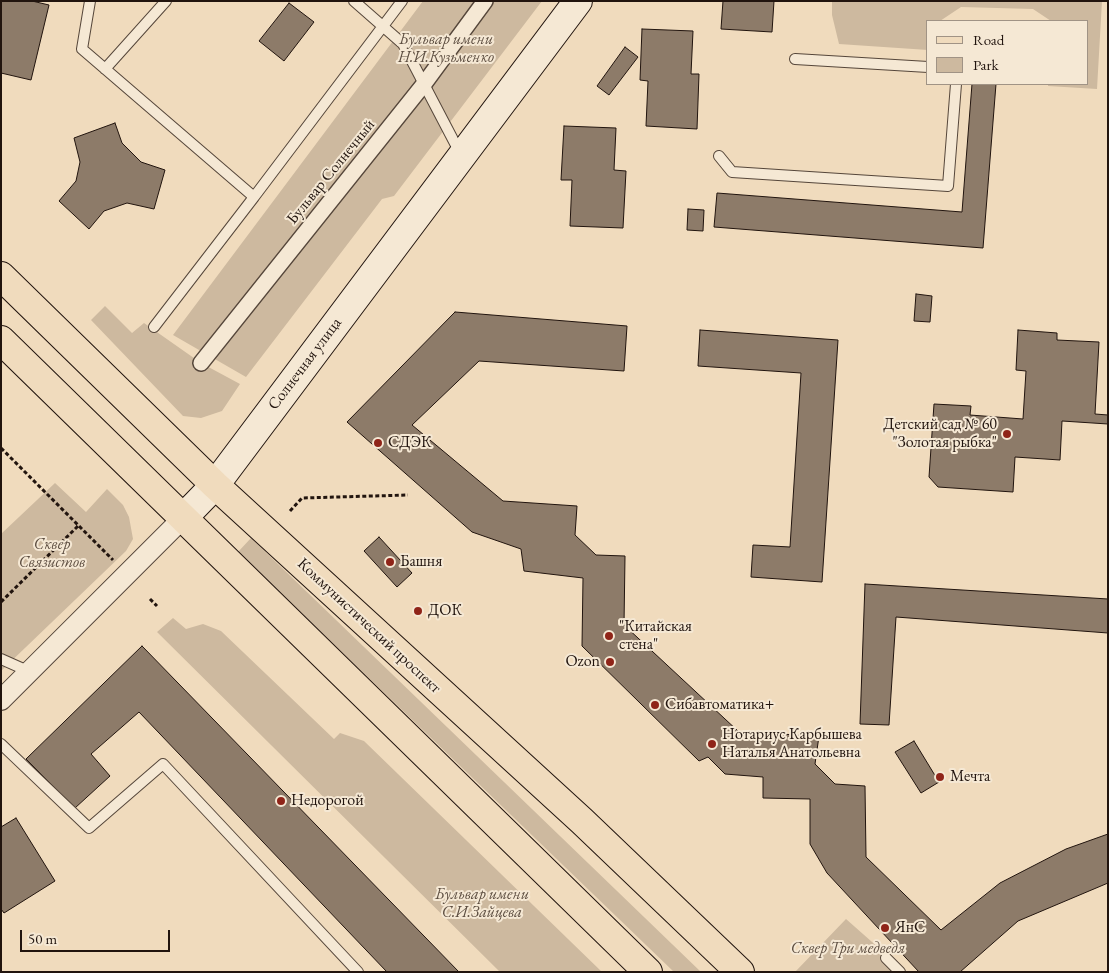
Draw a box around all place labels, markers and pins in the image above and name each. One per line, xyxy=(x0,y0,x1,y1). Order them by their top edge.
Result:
place label: Детский сад № 60 "Золотая рыбка" xyxy=(883,415,997,453)
marker: Детский сад № 60 "Золотая рыбка" xyxy=(1001,428,1013,440)
place label: СДЭК xyxy=(388,433,432,453)
marker: СДЭК xyxy=(372,437,384,449)
place label: Башня xyxy=(400,552,442,572)
marker: Башня xyxy=(384,556,396,568)
place label: ДОК xyxy=(428,601,462,621)
marker: ДОК xyxy=(412,605,424,617)
place label: "Китайская стена" xyxy=(619,617,692,655)
marker: "Китайская стена" xyxy=(603,630,615,642)
place label: Ozon xyxy=(565,652,600,672)
marker: Ozon xyxy=(604,656,616,668)
place label: Сибавтоматика+ xyxy=(665,695,774,715)
marker: Сибавтоматика+ xyxy=(649,699,661,711)
place label: Нотариус Карбышева Наталья Анатольевна xyxy=(722,725,862,763)
marker: Нотариус Карбышева Наталья Анатольевна xyxy=(706,738,718,750)
place label: Мечта xyxy=(950,767,990,787)
marker: Мечта xyxy=(934,771,946,783)
place label: Недорогой xyxy=(291,791,364,811)
marker: Недорогой xyxy=(275,795,287,807)
place label: ЯнС xyxy=(895,918,925,938)
marker: ЯнС xyxy=(879,922,891,934)

